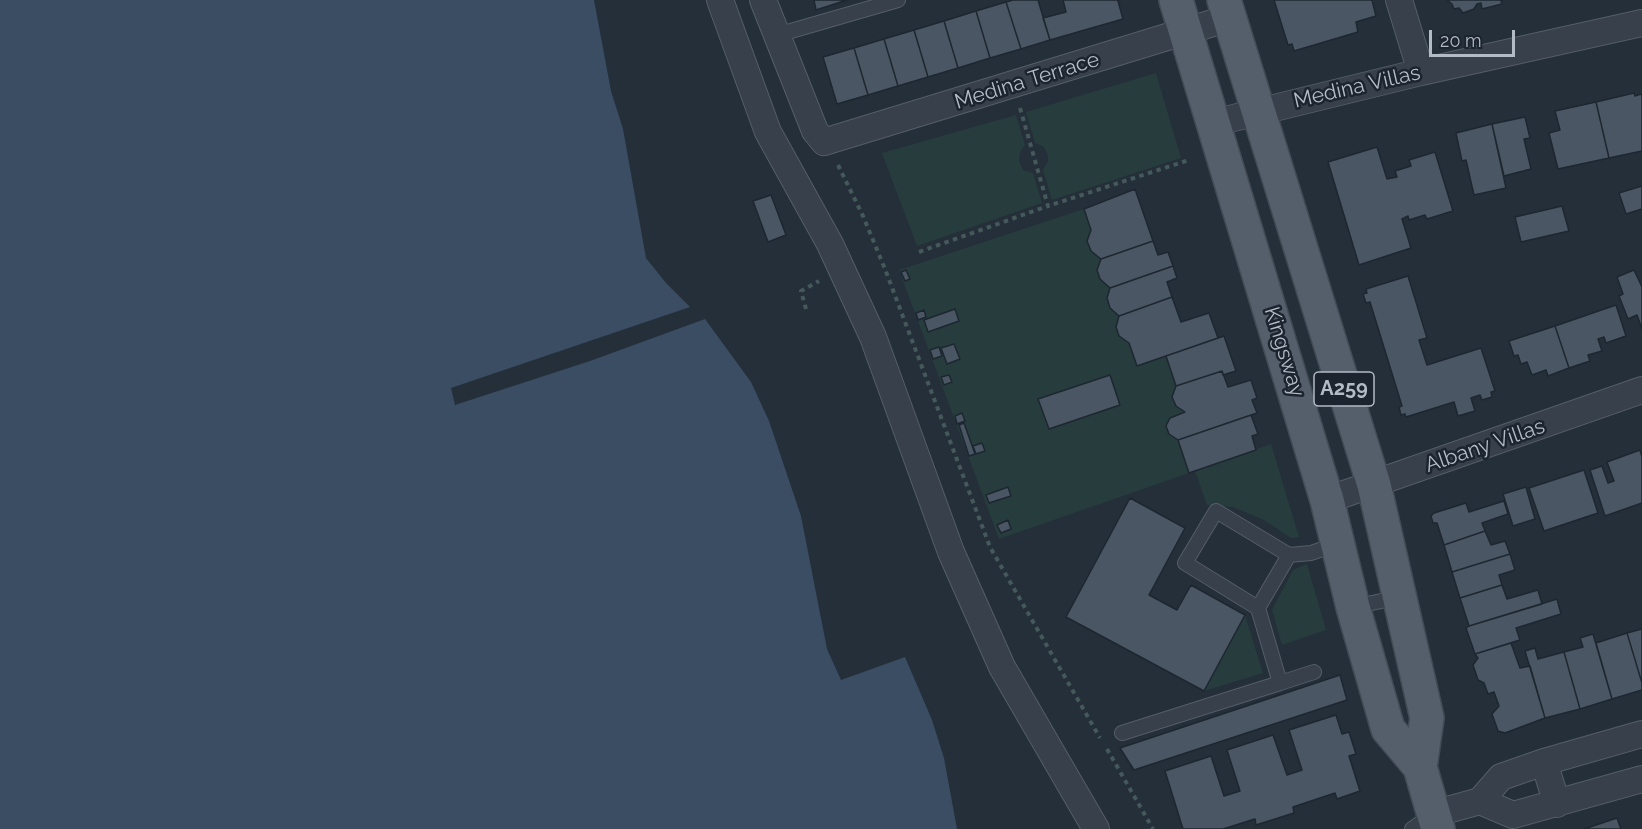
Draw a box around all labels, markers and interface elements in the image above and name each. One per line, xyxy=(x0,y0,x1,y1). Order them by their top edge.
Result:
scale bar xyxy=(1432,18,1518,56)
text: 20 m xyxy=(1440,30,1482,51)
street label: Medina Terrace xyxy=(952,47,1102,115)
street label: Medina Villas xyxy=(1291,60,1423,114)
street label: Kingsway xyxy=(1258,304,1310,400)
road number: A259 xyxy=(1314,372,1374,406)
street label: Albany Villas xyxy=(1422,414,1548,478)

